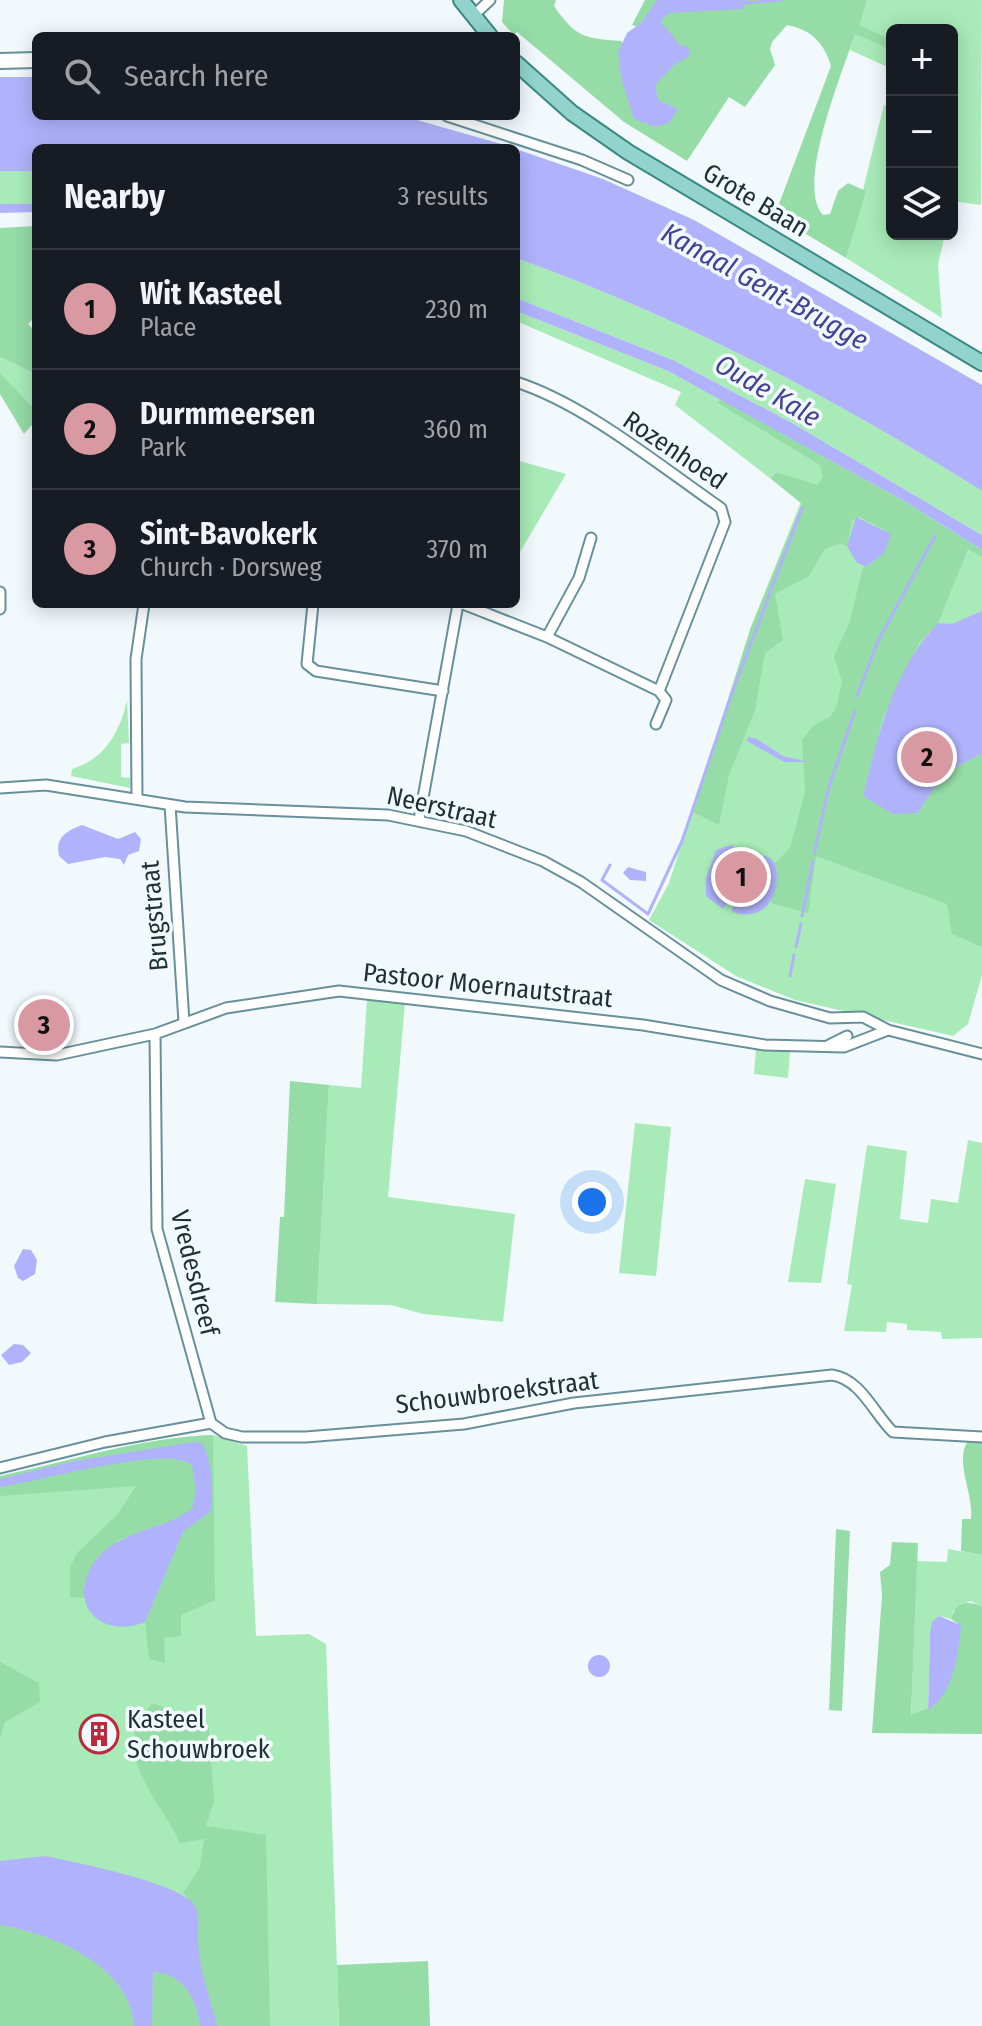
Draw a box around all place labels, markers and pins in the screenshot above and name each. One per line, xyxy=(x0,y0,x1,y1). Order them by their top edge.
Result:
pin: 2 xyxy=(901,727,953,787)
pin: 1 xyxy=(715,847,767,907)
pin: 3 xyxy=(18,995,70,1055)
place label: Kasteel Schouwbroek xyxy=(127,1704,271,1765)
building icon: Kasteel Schouwbroek xyxy=(78,1713,120,1755)

